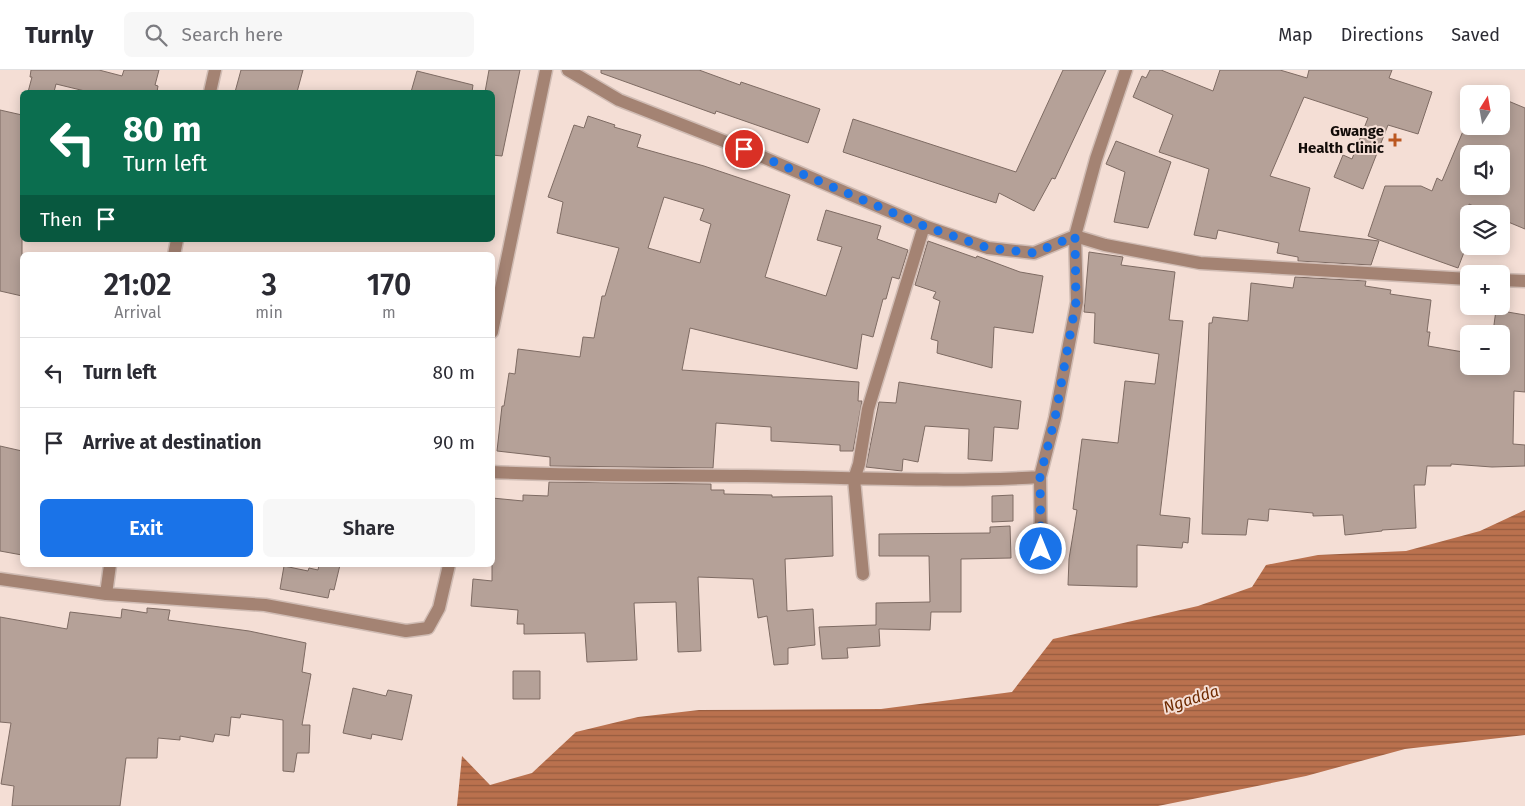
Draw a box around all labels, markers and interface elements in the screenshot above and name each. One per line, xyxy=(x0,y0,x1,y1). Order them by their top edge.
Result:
search box xyxy=(124,12,474,57)
text: Turnly xyxy=(25,21,94,49)
icon: search xyxy=(142,21,170,49)
text: Search here xyxy=(182,23,283,46)
text: Map xyxy=(1278,24,1313,46)
text: Directions xyxy=(1341,24,1423,46)
text: Saved xyxy=(1451,24,1500,46)
north arrow xyxy=(1460,85,1510,135)
map controls xyxy=(1460,85,1510,375)
text: 80 m xyxy=(123,108,202,150)
icon: left xyxy=(40,110,105,175)
place label: Gwange Health Clinic xyxy=(1298,122,1385,157)
pin xyxy=(723,128,765,170)
marker: Gwange Health Clinic xyxy=(1388,133,1402,147)
icon: arrive xyxy=(730,135,758,163)
button: sound xyxy=(1460,145,1510,195)
text: Turn left xyxy=(123,150,207,177)
icon: arrive xyxy=(92,205,120,233)
button: layers xyxy=(1460,205,1510,255)
text: Then xyxy=(40,208,82,231)
button: + xyxy=(1460,265,1510,315)
text: 21:02 xyxy=(104,267,172,303)
text: 3 xyxy=(261,267,277,303)
text: 170 xyxy=(367,267,411,303)
text: Arrival xyxy=(114,303,161,322)
text: min xyxy=(255,303,283,322)
text: m xyxy=(382,303,396,322)
button: − xyxy=(1460,325,1510,375)
icon: left xyxy=(40,359,68,387)
text: Turn left xyxy=(83,361,157,384)
text: 80 m xyxy=(433,361,475,384)
icon: arrive xyxy=(40,429,68,457)
text: Arrive at destination xyxy=(83,431,262,454)
text: 90 m xyxy=(433,431,475,454)
button: Exit xyxy=(40,499,253,557)
button: Share xyxy=(263,499,475,557)
position arrow xyxy=(1014,522,1066,574)
water label: Ngadda xyxy=(1161,681,1221,717)

